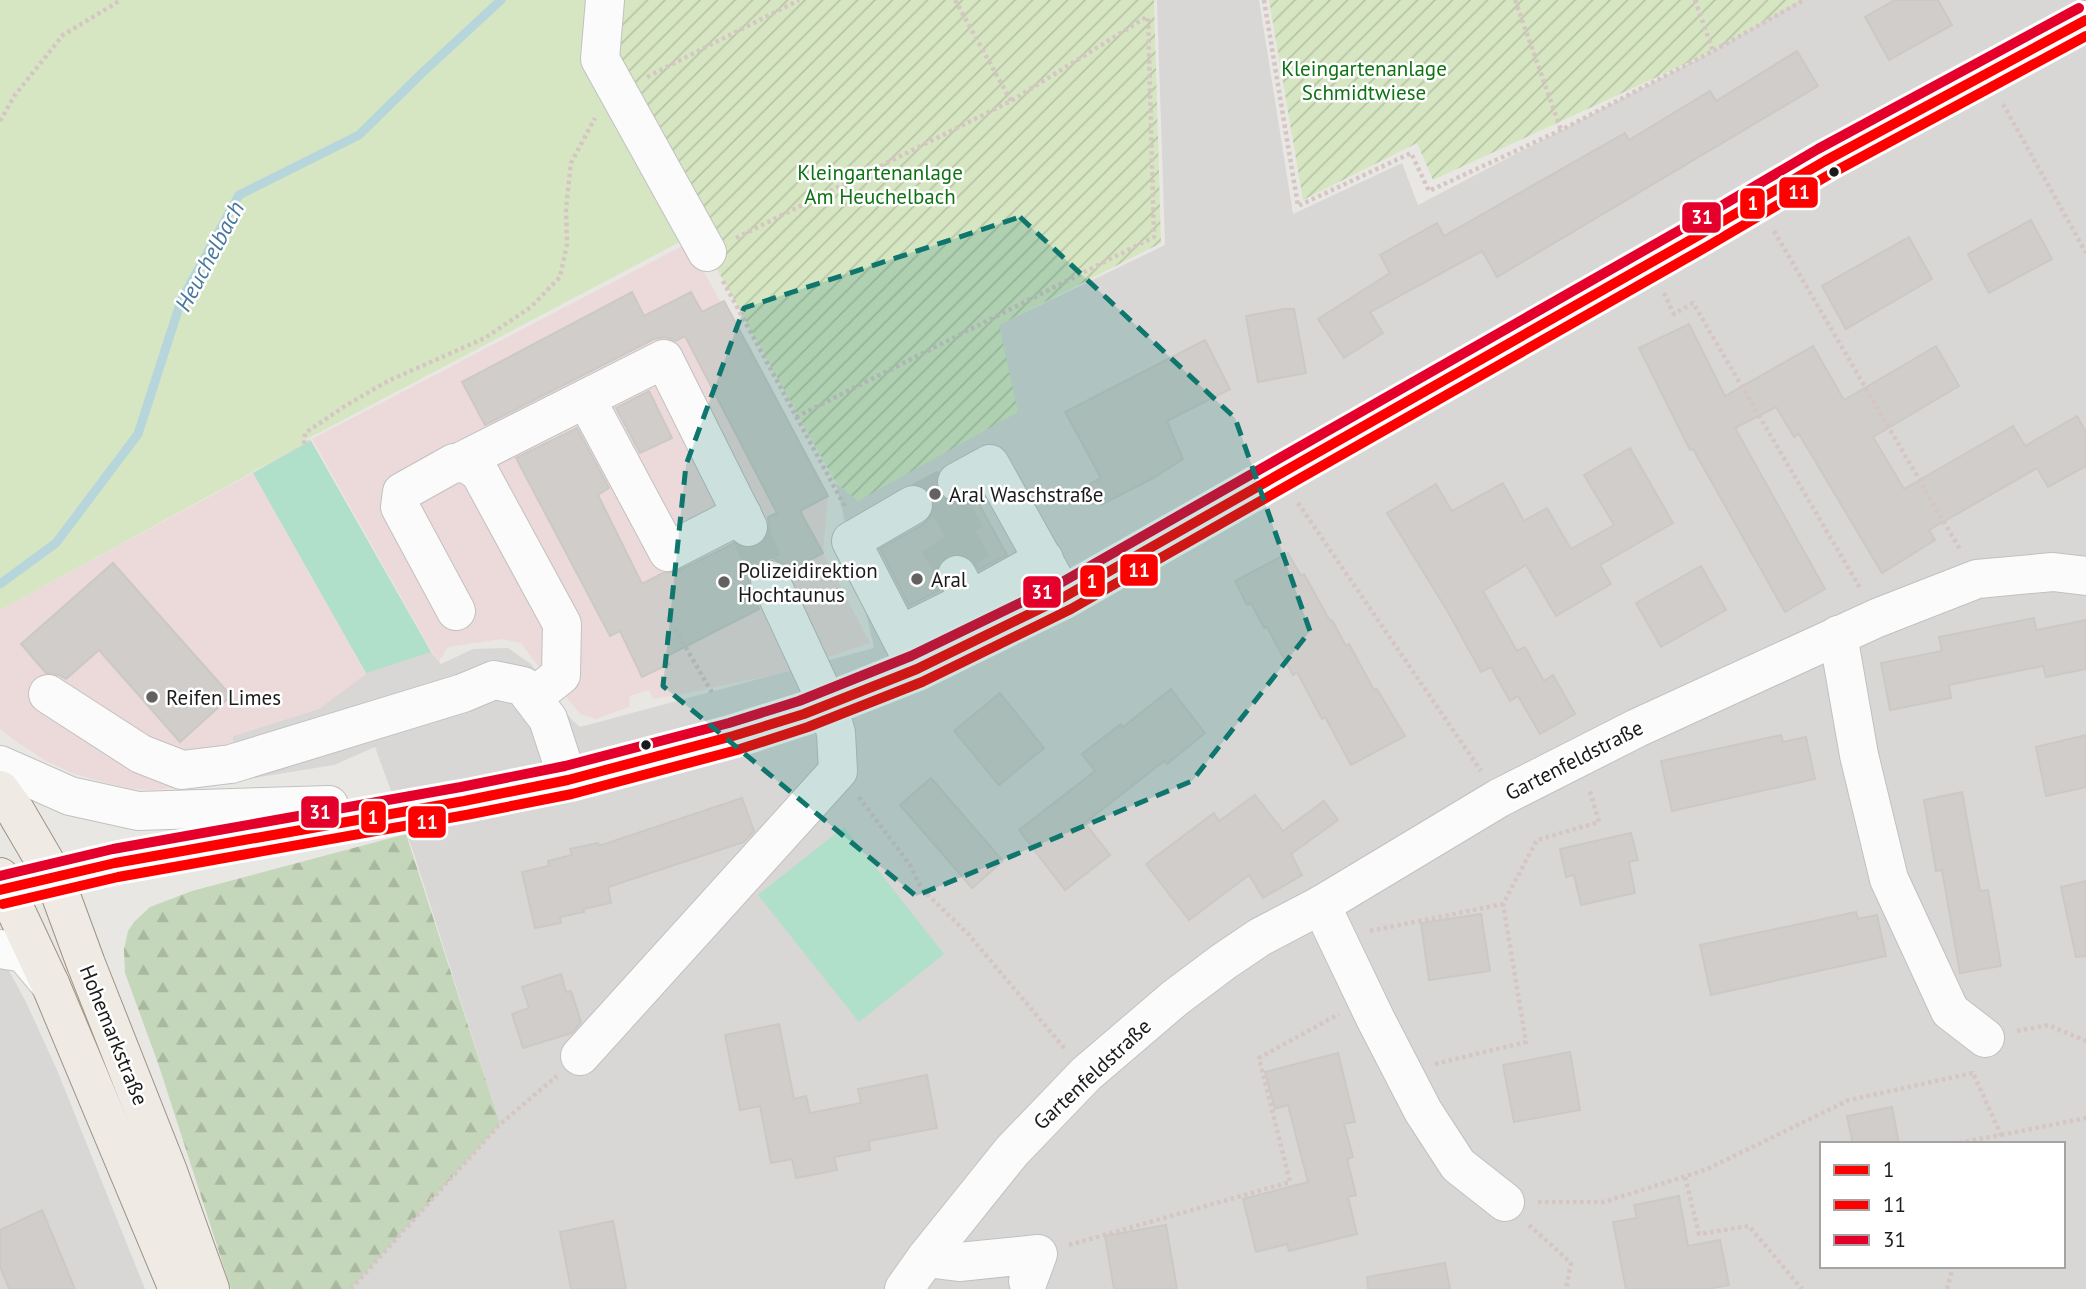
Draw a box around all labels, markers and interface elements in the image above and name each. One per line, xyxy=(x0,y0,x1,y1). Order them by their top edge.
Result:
park label: Kleingartenanlage Schmidtwiese xyxy=(1281,55,1447,106)
park label: Kleingartenanlage Am Heuchelbach xyxy=(797,159,963,210)
unlabelled marker xyxy=(1827,165,1841,179)
line badge: 11 xyxy=(1778,176,1819,209)
text: 11 xyxy=(1788,180,1810,204)
line badge: 1 xyxy=(1739,187,1766,220)
text: 1 xyxy=(1748,191,1758,215)
water label: Heuchelbach xyxy=(168,196,250,316)
line badge: 31 xyxy=(1681,201,1722,234)
text: 31 xyxy=(1691,205,1713,229)
place label: Aral Waschstraße xyxy=(949,481,1104,508)
marker: Aral Waschstraße xyxy=(927,486,943,502)
line badge: 11 xyxy=(1119,553,1159,587)
place label: Polizeidirektion Hochtaunus xyxy=(738,557,878,608)
text: 11 xyxy=(1128,558,1150,582)
line badge: 1 xyxy=(1079,564,1106,598)
place label: Aral xyxy=(931,566,967,593)
text: 1 xyxy=(1087,569,1097,593)
marker: Aral xyxy=(909,571,925,587)
marker: Polizeidirektion Hochtaunus xyxy=(716,574,732,590)
line badge: 31 xyxy=(1022,575,1062,609)
text: 31 xyxy=(1031,580,1053,604)
place label: Reifen Limes xyxy=(166,684,281,711)
marker: Reifen Limes xyxy=(144,689,160,705)
street label: Gartenfeldstraße xyxy=(1500,714,1648,806)
unlabelled marker xyxy=(639,738,653,752)
line badge: 31 xyxy=(300,795,340,829)
text: 31 xyxy=(309,800,331,824)
line badge: 1 xyxy=(360,800,387,834)
text: 1 xyxy=(368,805,378,829)
line badge: 11 xyxy=(407,805,447,839)
text: 11 xyxy=(416,810,438,834)
street label: Hohemarkstraße xyxy=(74,961,154,1109)
street label: Gartenfeldstraße xyxy=(1027,1013,1157,1135)
legend xyxy=(1820,1142,2065,1268)
text: 1 xyxy=(1883,1156,1894,1183)
text: 11 xyxy=(1883,1191,1906,1218)
text: 31 xyxy=(1883,1226,1906,1253)

